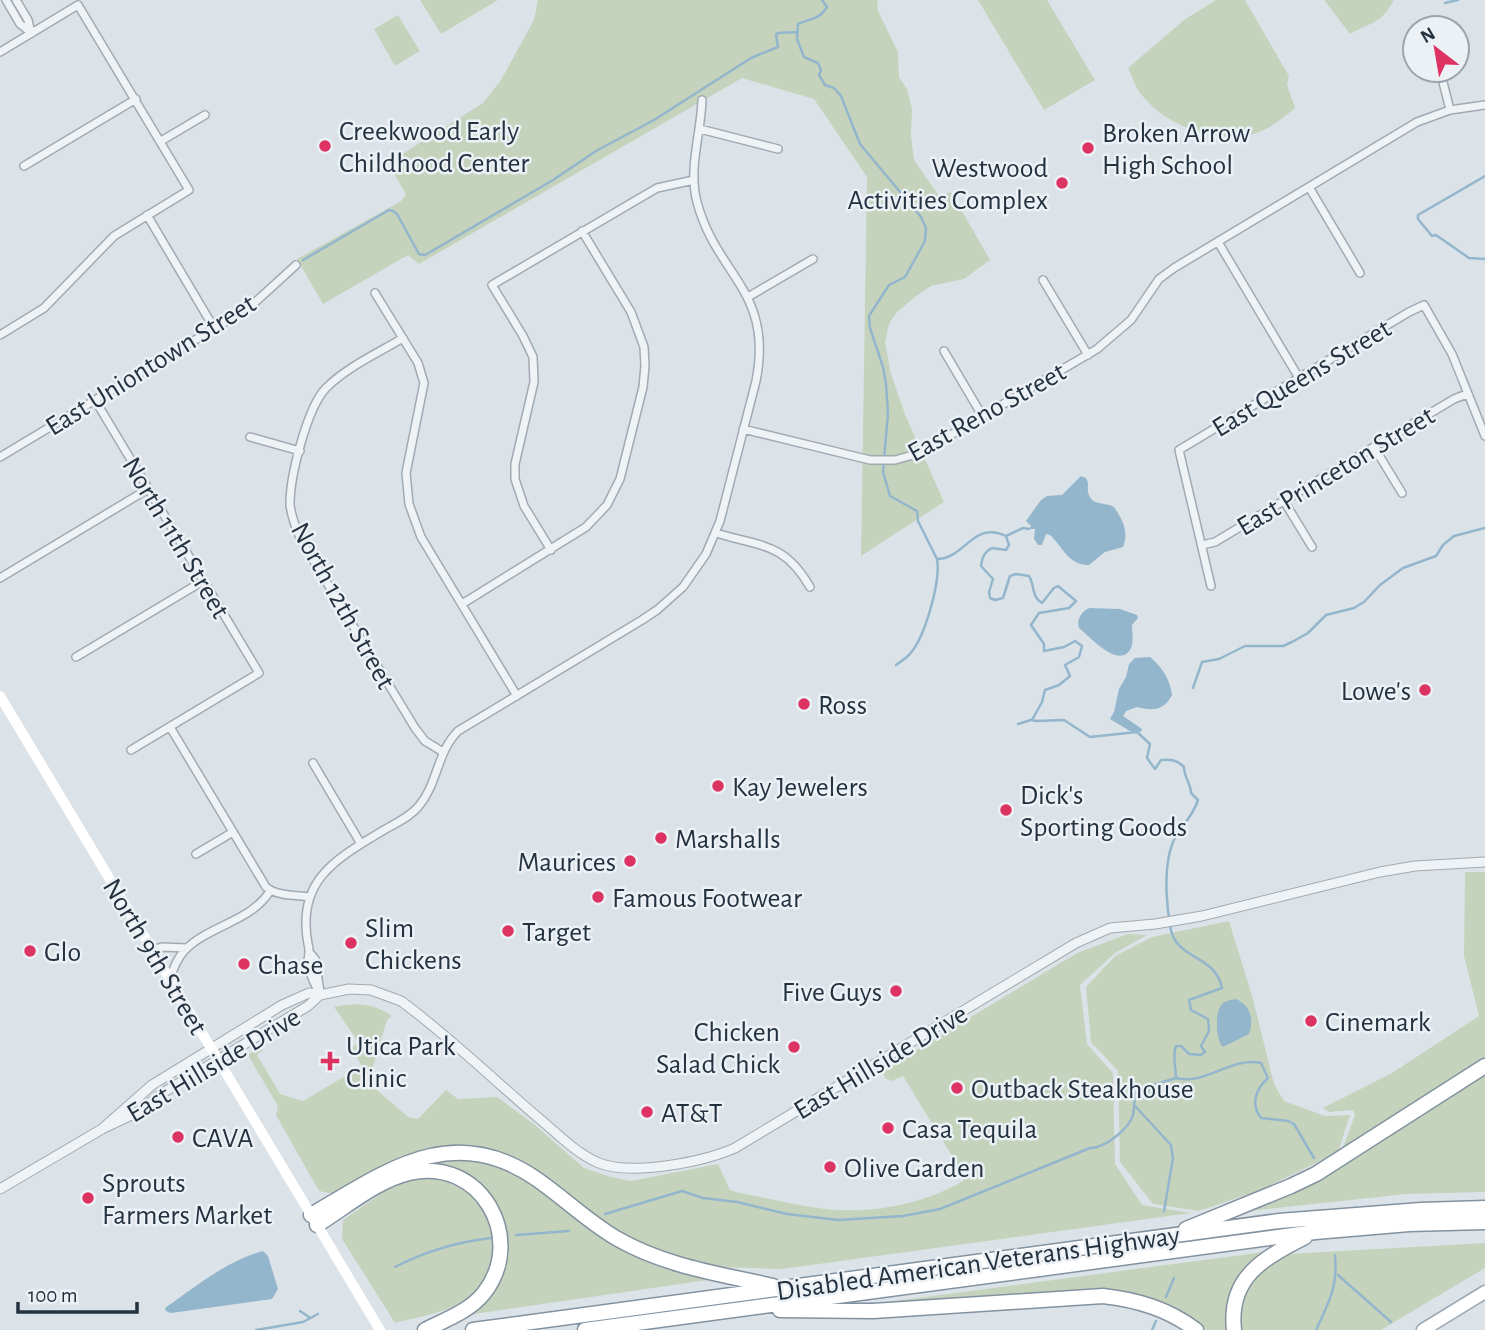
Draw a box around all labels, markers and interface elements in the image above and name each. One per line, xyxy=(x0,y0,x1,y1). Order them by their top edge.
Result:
north arrow xyxy=(1401,14,1471,84)
text: N xyxy=(1417,24,1439,47)
place label: Creekwood Early Childhood Center xyxy=(339,118,529,178)
place label: Broken Arrow High School xyxy=(1102,120,1250,180)
marker: Creekwood Early Childhood Center xyxy=(317,138,333,154)
marker: Broken Arrow High School xyxy=(1080,140,1096,156)
place label: Westwood Activities Complex xyxy=(848,155,1048,215)
marker: Westwood Activities Complex xyxy=(1054,175,1070,191)
street label: East Uniontown Street xyxy=(41,290,261,442)
street label: East Queens Street xyxy=(1208,314,1396,443)
street label: East Reno Street xyxy=(903,358,1071,468)
street label: East Princeton Street xyxy=(1232,402,1440,542)
street label: North 11th Street xyxy=(116,453,234,624)
street label: North 12th Street xyxy=(285,518,400,694)
place label: Lowe's xyxy=(1341,678,1411,706)
marker: Lowe's xyxy=(1417,682,1433,698)
place label: Ross xyxy=(818,692,867,720)
marker: Ross xyxy=(796,696,812,712)
place label: Kay Jewelers xyxy=(732,774,868,802)
marker: Kay Jewelers xyxy=(710,778,726,794)
place label: Dick's Sporting Goods xyxy=(1020,782,1187,842)
marker: Dick's Sporting Goods xyxy=(998,802,1014,818)
place label: Marshalls xyxy=(675,826,781,854)
marker: Marshalls xyxy=(653,830,669,846)
place label: Maurices xyxy=(517,849,616,877)
marker: Maurices xyxy=(622,853,638,869)
street label: North 9th Street xyxy=(97,874,212,1040)
place label: Famous Footwear xyxy=(612,885,802,913)
marker: Famous Footwear xyxy=(590,889,606,905)
place label: Slim Chickens xyxy=(365,915,462,975)
place label: Target xyxy=(522,919,591,947)
marker: Target xyxy=(500,923,516,939)
marker: Slim Chickens xyxy=(343,935,359,951)
place label: Glo xyxy=(44,939,81,967)
marker: Glo xyxy=(22,943,38,959)
place label: Chase xyxy=(258,952,323,980)
marker: Chase xyxy=(236,956,252,972)
place label: Five Guys xyxy=(782,979,882,1007)
marker: Five Guys xyxy=(888,983,904,999)
street label: East Hillside Drive xyxy=(789,1000,973,1125)
street label: East Hillside Drive xyxy=(122,1003,306,1128)
place label: Cinemark xyxy=(1325,1009,1431,1037)
marker: Cinemark xyxy=(1303,1013,1319,1029)
place label: Chicken Salad Chick xyxy=(656,1019,780,1079)
place label: Utica Park Clinic xyxy=(346,1033,456,1093)
marker: Chicken Salad Chick xyxy=(786,1039,802,1055)
marker: Utica Park Clinic xyxy=(320,1051,340,1071)
place label: Outback Steakhouse xyxy=(971,1076,1194,1104)
marker: Outback Steakhouse xyxy=(949,1080,965,1096)
place label: AT&T xyxy=(661,1100,723,1128)
marker: AT&T xyxy=(639,1104,655,1120)
place label: Casa Tequila xyxy=(902,1116,1037,1144)
marker: Casa Tequila xyxy=(880,1120,896,1136)
place label: CAVA xyxy=(192,1125,254,1153)
marker: CAVA xyxy=(170,1129,186,1145)
place label: Olive Garden xyxy=(844,1155,984,1183)
marker: Olive Garden xyxy=(822,1159,838,1175)
place label: Sprouts Farmers Market xyxy=(102,1170,272,1230)
marker: Sprouts Farmers Market xyxy=(80,1190,96,1206)
street label: Disabled American Veterans Highway xyxy=(775,1222,1182,1306)
scale bar xyxy=(18,1270,136,1314)
text: 100 m xyxy=(28,1285,78,1306)

